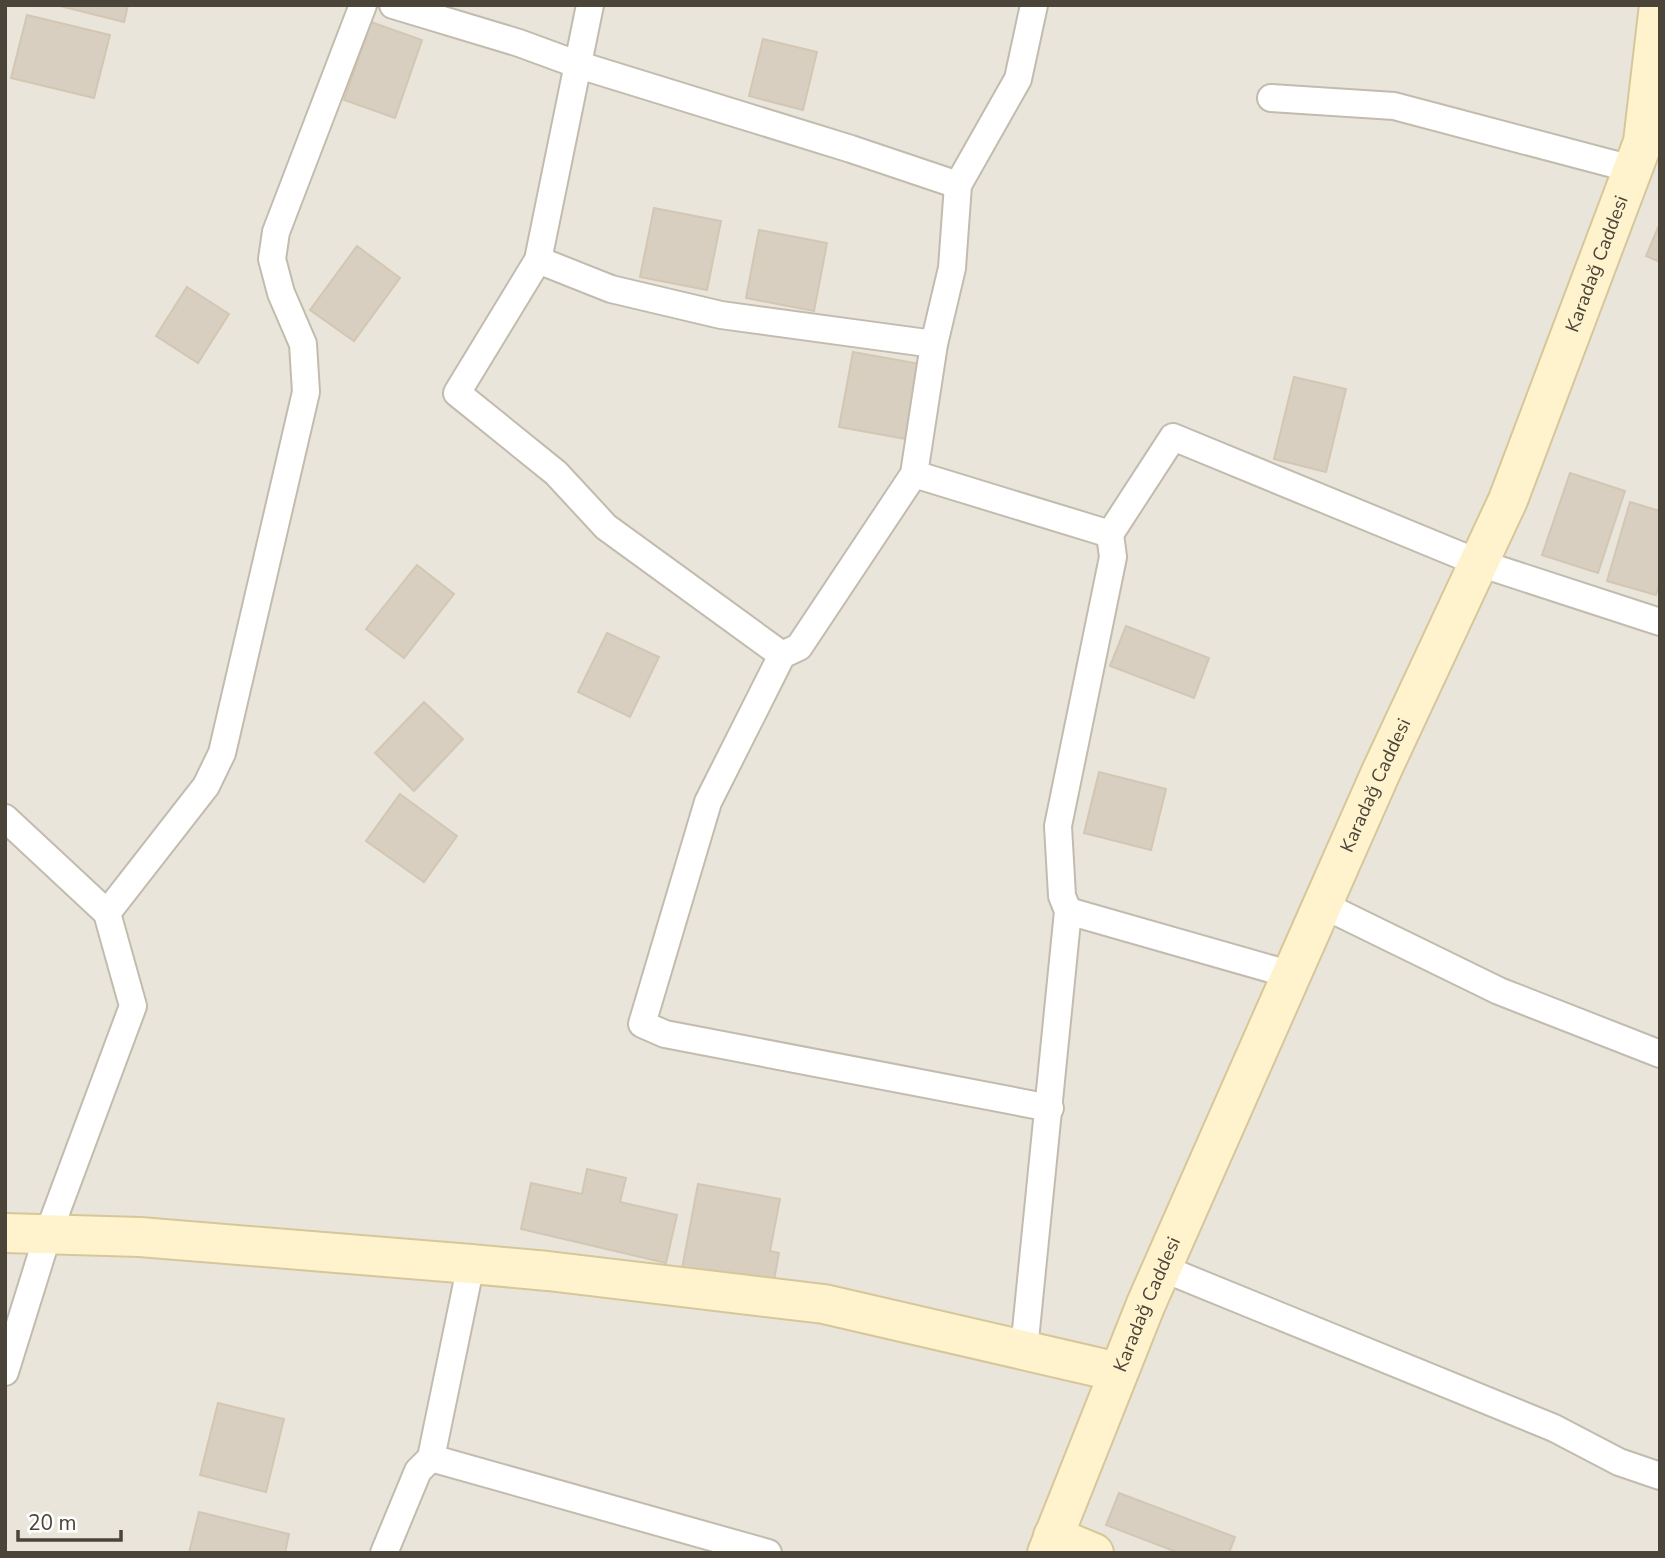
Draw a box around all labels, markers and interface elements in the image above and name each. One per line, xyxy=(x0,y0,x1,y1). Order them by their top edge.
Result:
street label: Karadağ Caddesi xyxy=(1559,192,1635,336)
street label: Karadağ Caddesi xyxy=(1334,714,1417,857)
street label: Karadağ Caddesi xyxy=(1107,1233,1187,1376)
scale bar xyxy=(18,1498,121,1542)
text: 20 m xyxy=(28,1509,77,1537)

